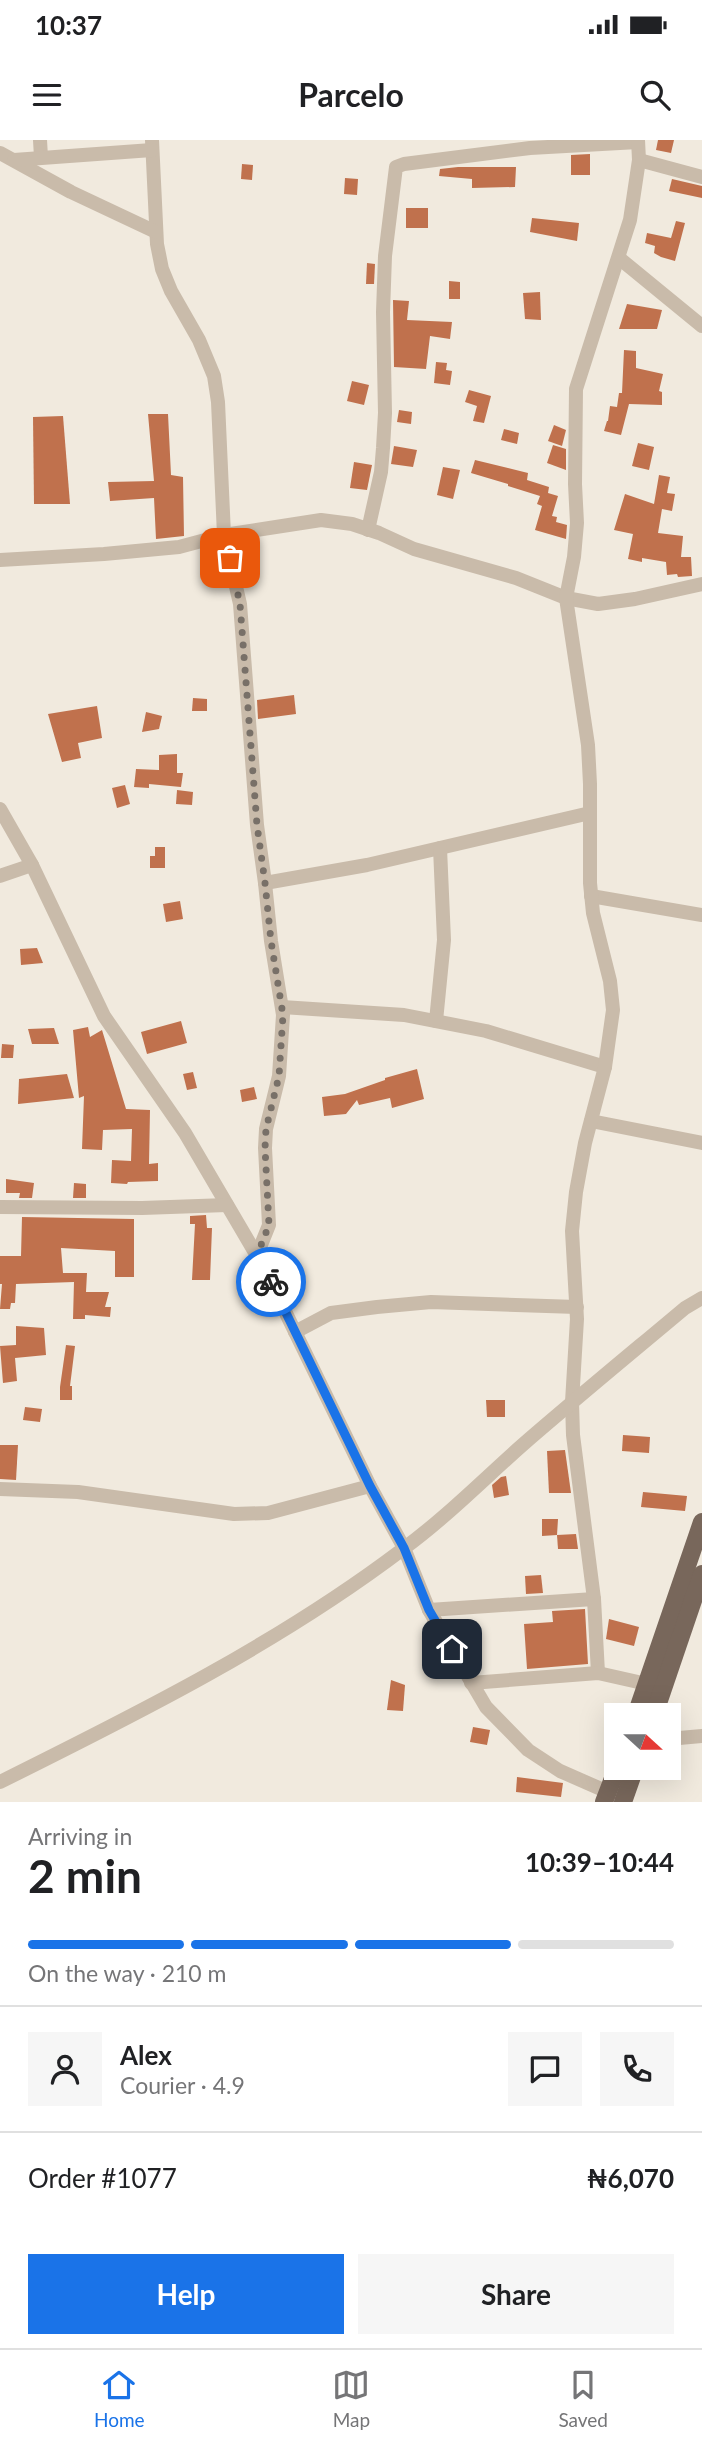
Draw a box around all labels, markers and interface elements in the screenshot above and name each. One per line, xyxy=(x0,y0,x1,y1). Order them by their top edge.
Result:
text: 10:37 xyxy=(35,9,102,41)
text: Parcelo xyxy=(298,75,404,114)
icon: menu xyxy=(28,76,66,114)
icon: search xyxy=(636,76,674,114)
pin xyxy=(200,528,260,588)
icon: bag xyxy=(211,539,249,577)
courier xyxy=(236,1247,306,1317)
icon: bike xyxy=(252,1263,290,1301)
pin xyxy=(422,1619,482,1679)
icon: home xyxy=(433,1630,471,1668)
north arrow xyxy=(604,1703,681,1780)
map controls xyxy=(604,1703,681,1780)
text: Arriving in xyxy=(28,1822,132,1850)
text: 10:39–10:44 xyxy=(525,1846,674,1878)
text: 2 min xyxy=(28,1848,142,1903)
text: On the way · 210 m xyxy=(28,1959,227,1987)
button: person xyxy=(28,2032,102,2106)
button: chat xyxy=(508,2032,582,2106)
button: phone xyxy=(600,2032,674,2106)
text: Alex xyxy=(120,2039,172,2071)
text: Courier · 4.9 xyxy=(120,2071,245,2099)
text: Order #1077 xyxy=(28,2162,177,2194)
text: ₦6,070 xyxy=(587,2162,674,2194)
button: Help xyxy=(28,2254,344,2334)
button: Share xyxy=(358,2254,674,2334)
tab: Home xyxy=(94,2366,145,2431)
tab: Map xyxy=(332,2366,370,2431)
tab: Saved xyxy=(558,2366,608,2431)

